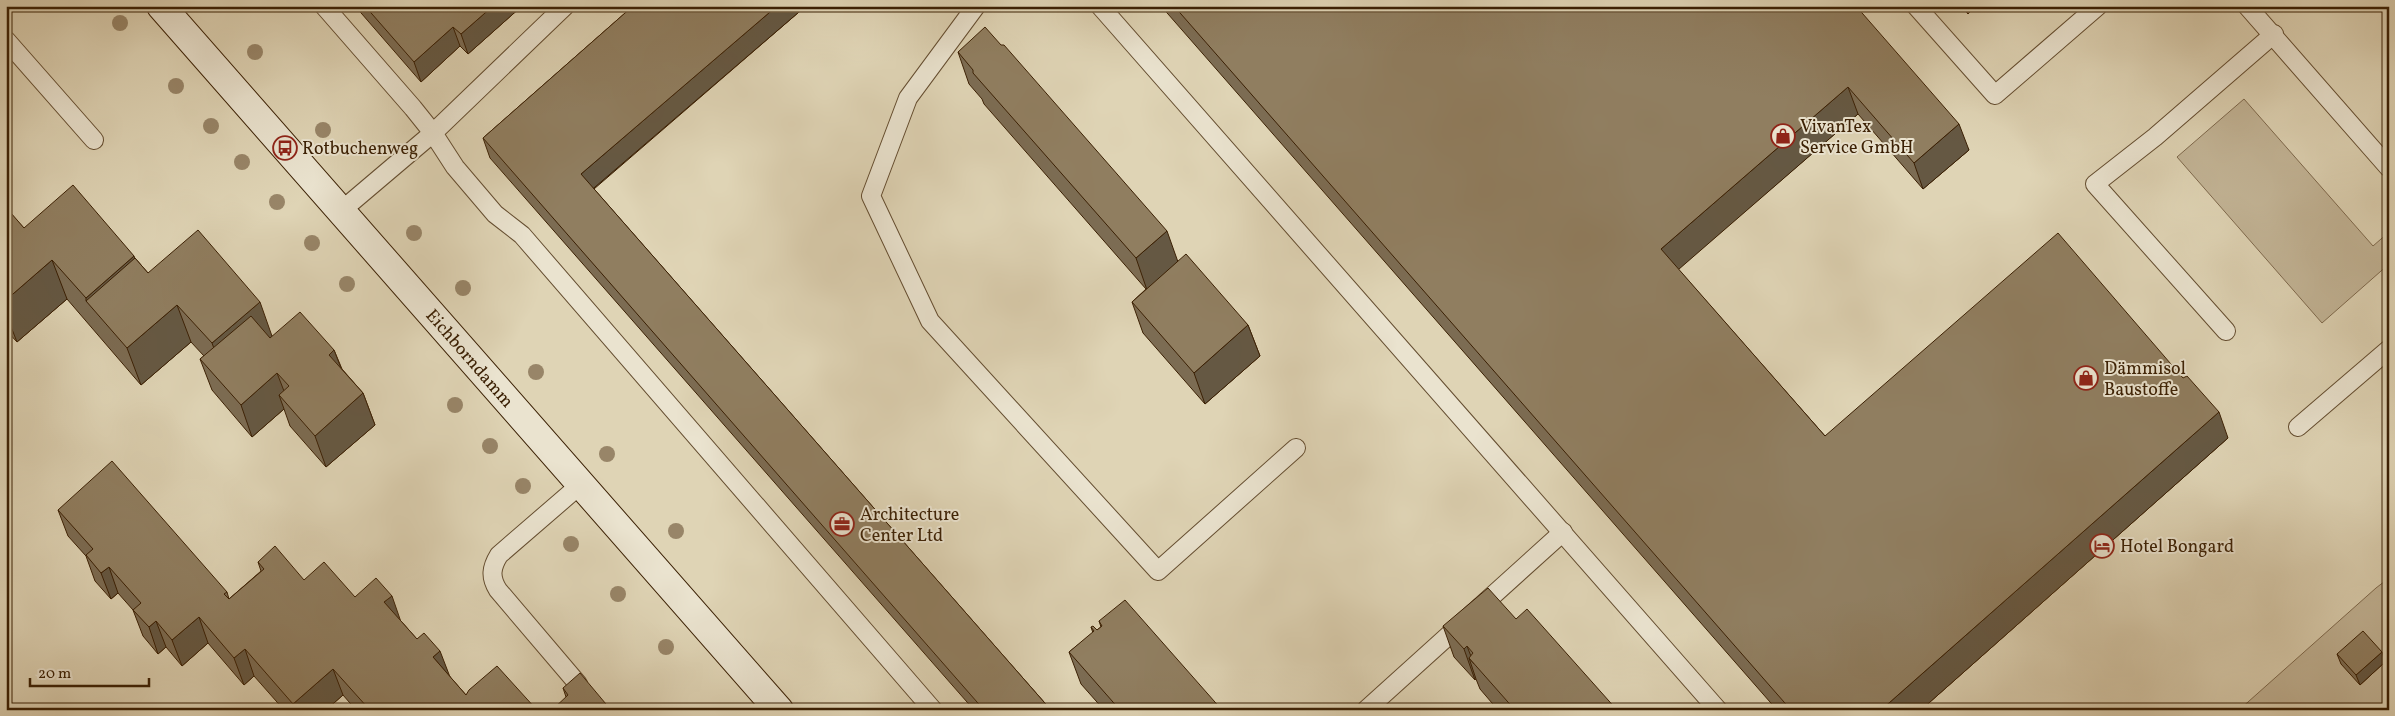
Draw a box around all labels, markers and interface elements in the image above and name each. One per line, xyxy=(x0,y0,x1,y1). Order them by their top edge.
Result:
place label: VivanTex Service GmbH xyxy=(1800,115,1914,161)
shop icon: VivanTex Service GmbH xyxy=(1770,123,1796,149)
bus stop icon: Rotbuchenweg xyxy=(272,135,298,161)
place label: Rotbuchenweg xyxy=(302,137,418,162)
street label: Eichborndamm xyxy=(419,304,519,414)
place label: Dämmisol Baustoffe xyxy=(2104,357,2186,403)
shop icon: Dämmisol Baustoffe xyxy=(2073,365,2099,391)
place label: Architecture Center Ltd xyxy=(860,503,959,549)
office icon: Architecture Center Ltd xyxy=(829,511,855,537)
hotel icon: Hotel Bongard xyxy=(2089,533,2115,559)
place label: Hotel Bongard xyxy=(2120,535,2234,560)
scale bar xyxy=(30,656,149,688)
text: 20 m xyxy=(38,664,71,685)

